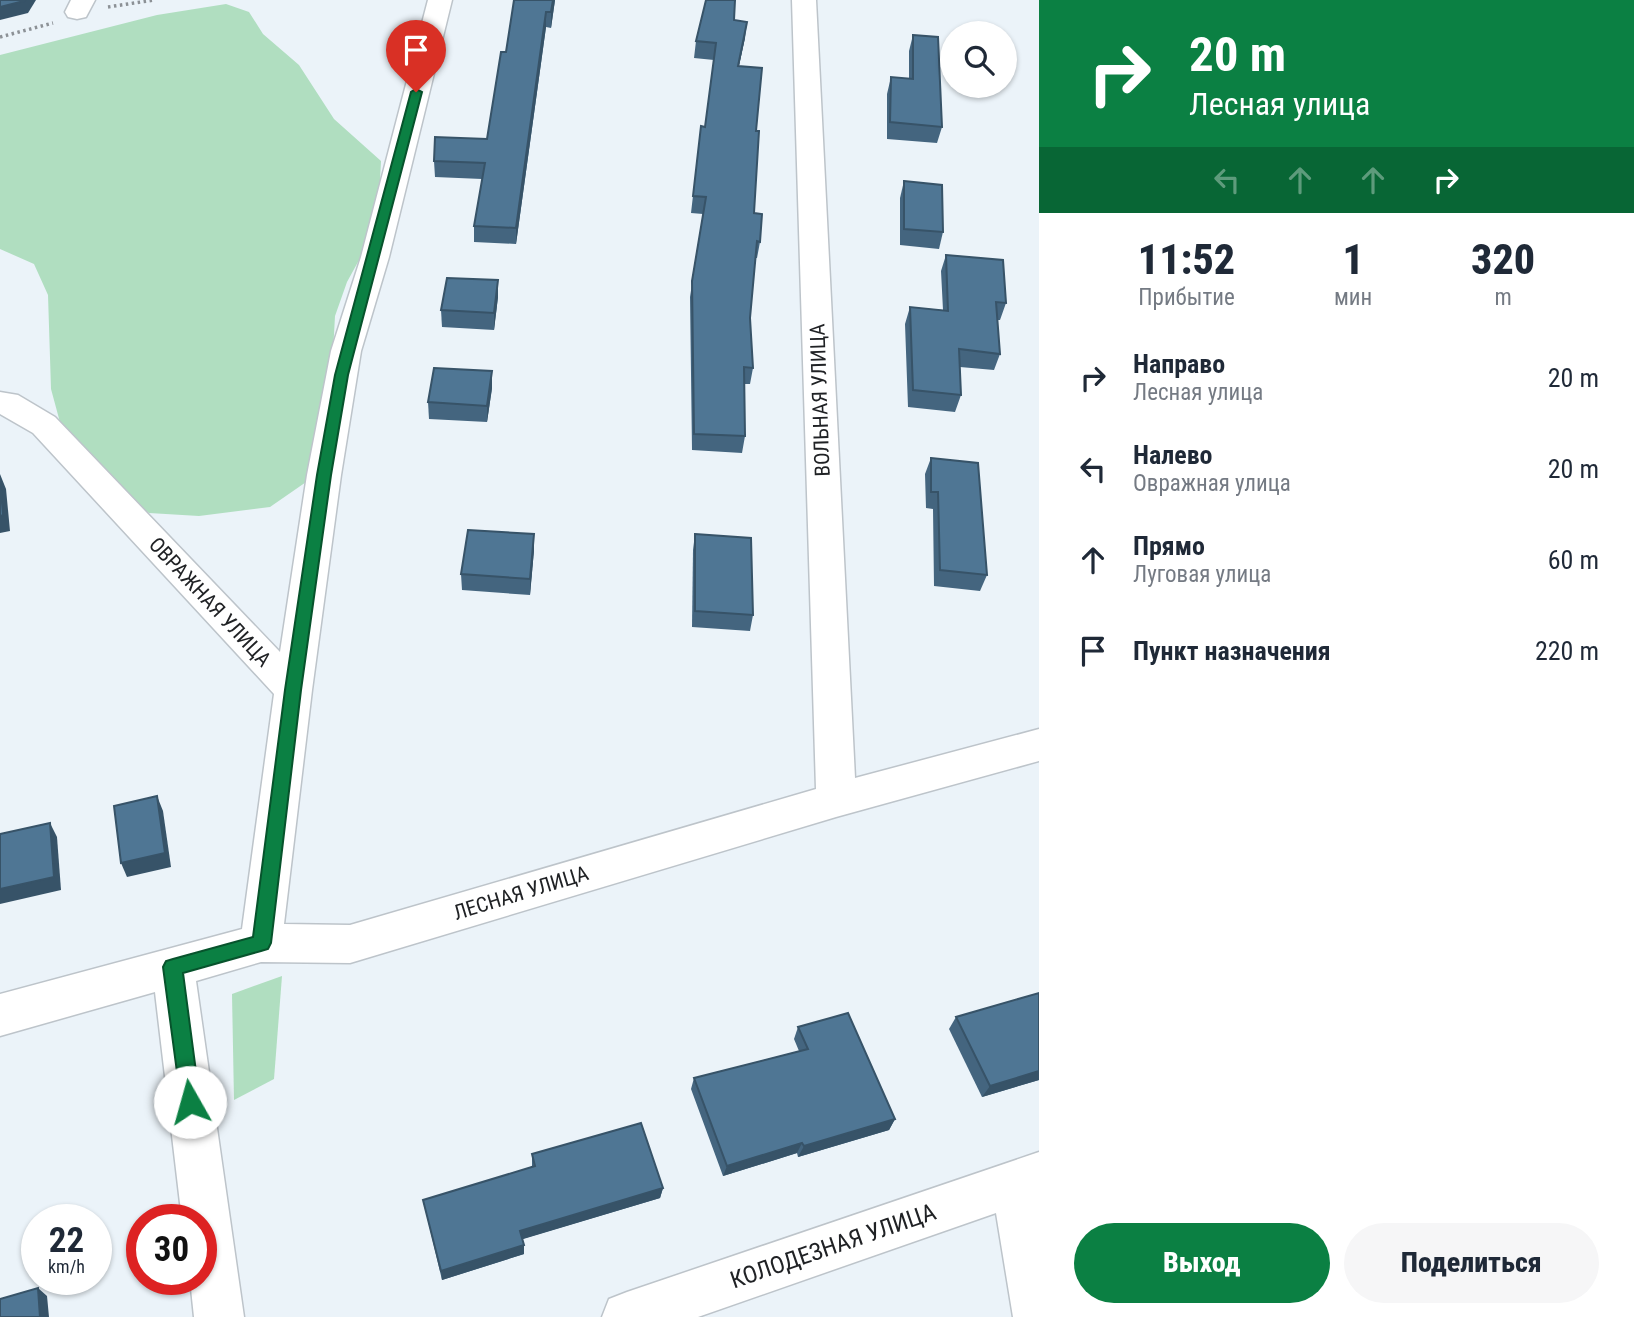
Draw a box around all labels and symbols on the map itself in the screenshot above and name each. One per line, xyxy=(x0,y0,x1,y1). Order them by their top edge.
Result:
pin xyxy=(386,20,446,92)
street label: ВОЛЬНАЯ УЛИЦА xyxy=(805,323,835,477)
street label: ОВРАЖНАЯ УЛИЦА xyxy=(144,533,276,671)
street label: ЛЕСНАЯ УЛИЦА xyxy=(451,861,591,925)
position arrow xyxy=(153,1065,227,1139)
street label: КОЛОДЕЗНАЯ УЛИЦА xyxy=(726,1198,940,1294)
speed limit sign: 30 xyxy=(126,1204,217,1295)

